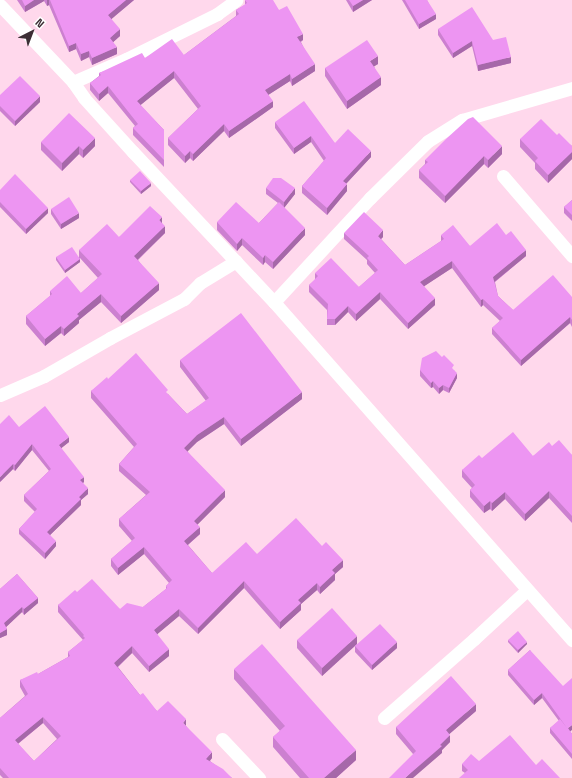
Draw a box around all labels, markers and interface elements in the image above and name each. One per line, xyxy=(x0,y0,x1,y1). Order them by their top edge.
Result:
north arrow xyxy=(12,12,52,52)
text: N xyxy=(33,15,47,31)

